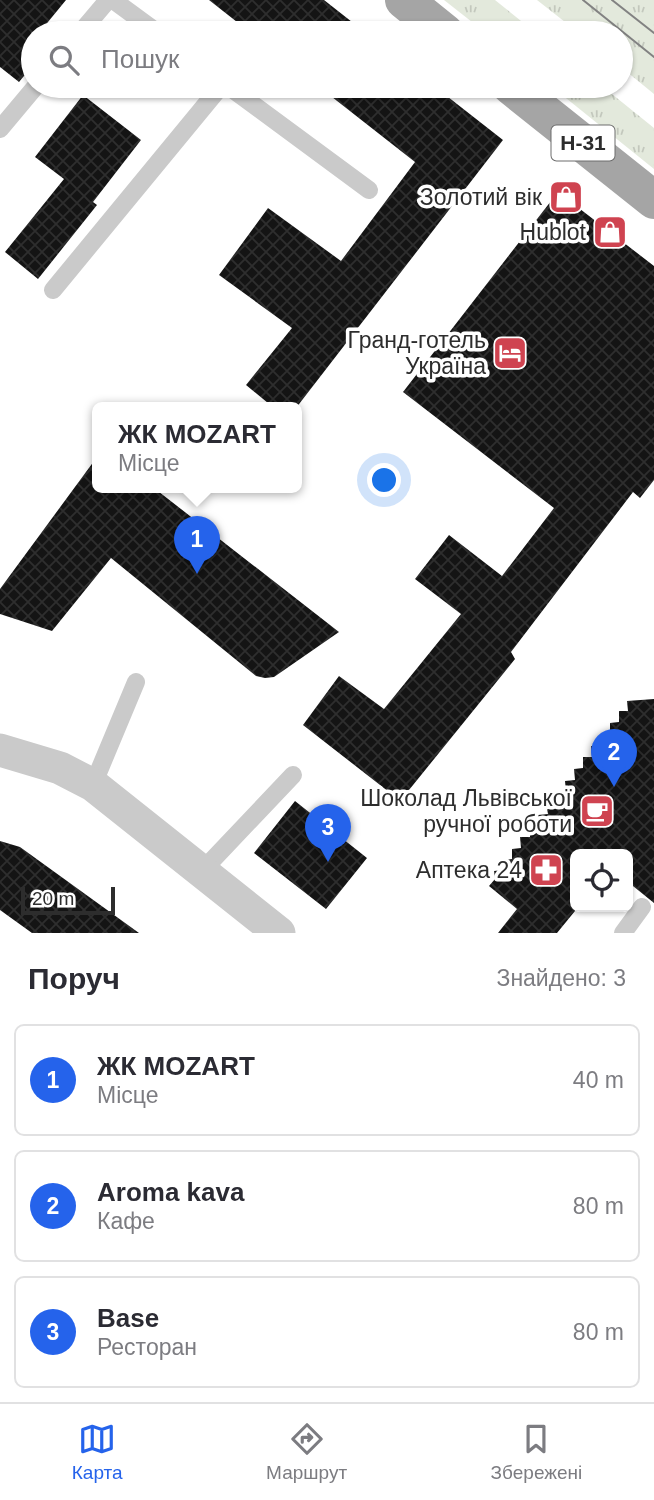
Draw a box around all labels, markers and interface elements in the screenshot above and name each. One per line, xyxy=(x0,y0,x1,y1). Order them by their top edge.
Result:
search box xyxy=(21,21,633,98)
icon: search xyxy=(45,41,83,79)
text: Пошук xyxy=(101,44,179,74)
road number: Н-31 xyxy=(552,125,614,160)
shop icon: Золотий вік xyxy=(547,178,585,216)
place label: Золотий вік xyxy=(420,184,543,210)
shop icon: Hublot xyxy=(591,213,629,251)
place label: Hublot xyxy=(520,219,587,245)
place label: Гранд-готель Україна xyxy=(348,327,486,379)
hotel icon: Гранд-готель Україна xyxy=(491,334,529,372)
popup xyxy=(92,402,302,493)
text: ЖК MOZART xyxy=(118,419,276,449)
text: Місце xyxy=(118,450,180,476)
your location xyxy=(367,463,401,497)
pin: 1 xyxy=(174,516,220,574)
pin: 2 xyxy=(591,729,637,787)
place label: Шоколад Львівської ручної роботи xyxy=(360,785,573,837)
cafe icon: Шоколад Львівської ручної роботи xyxy=(578,792,616,830)
pin: 3 xyxy=(305,804,351,862)
map controls xyxy=(570,849,633,912)
button: locate xyxy=(570,849,633,912)
pharmacy icon: Аптека 24 xyxy=(527,851,565,889)
place label: Аптека 24 xyxy=(416,857,522,883)
scale bar xyxy=(21,884,116,916)
text: 20 m xyxy=(32,888,74,909)
text: Поруч xyxy=(28,962,120,995)
text: Знайдено: 3 xyxy=(496,965,626,991)
text: ЖК MOZART xyxy=(97,1051,255,1081)
text: 1 xyxy=(47,1067,59,1093)
text: 40 m xyxy=(573,1067,624,1093)
text: Місце xyxy=(97,1082,158,1108)
text: Aroma kava xyxy=(97,1177,244,1207)
text: 2 xyxy=(47,1193,59,1219)
text: 80 m xyxy=(573,1193,624,1219)
text: Кафе xyxy=(97,1208,155,1234)
text: Base xyxy=(97,1303,159,1333)
text: 3 xyxy=(47,1319,59,1345)
text: 80 m xyxy=(573,1319,624,1345)
text: Ресторан xyxy=(97,1334,197,1360)
tab: Карта xyxy=(72,1420,123,1484)
tab: Маршрут xyxy=(266,1420,347,1484)
tab: Збережені xyxy=(491,1420,582,1484)

